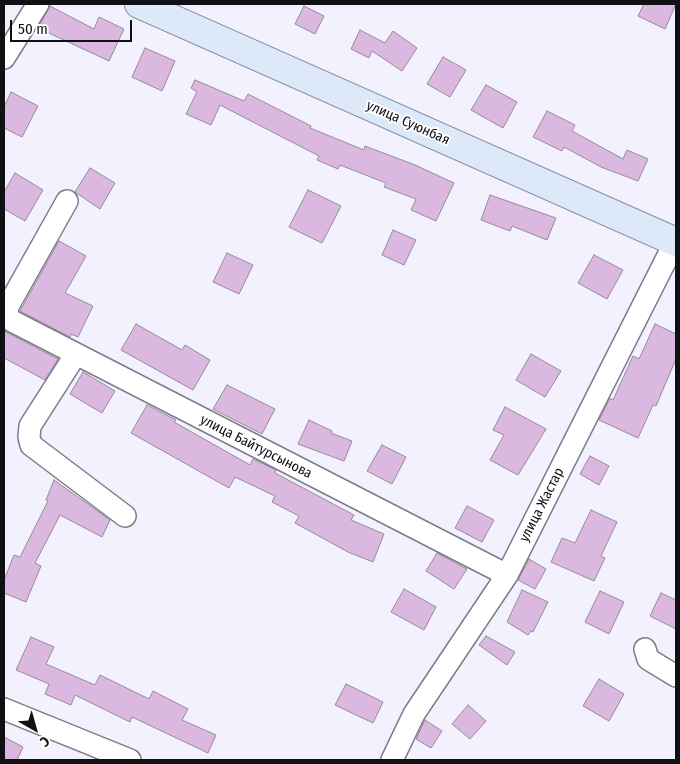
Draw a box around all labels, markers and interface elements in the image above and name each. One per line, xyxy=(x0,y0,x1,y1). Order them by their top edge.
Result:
scale bar xyxy=(12,10,135,42)
text: 50 m xyxy=(18,20,48,38)
street label: улица Суюнбая xyxy=(364,97,452,149)
street label: улица Байтурсынова xyxy=(197,412,315,482)
street label: улица Жастар xyxy=(516,465,568,545)
north arrow xyxy=(10,704,60,754)
text: С xyxy=(36,732,53,750)

